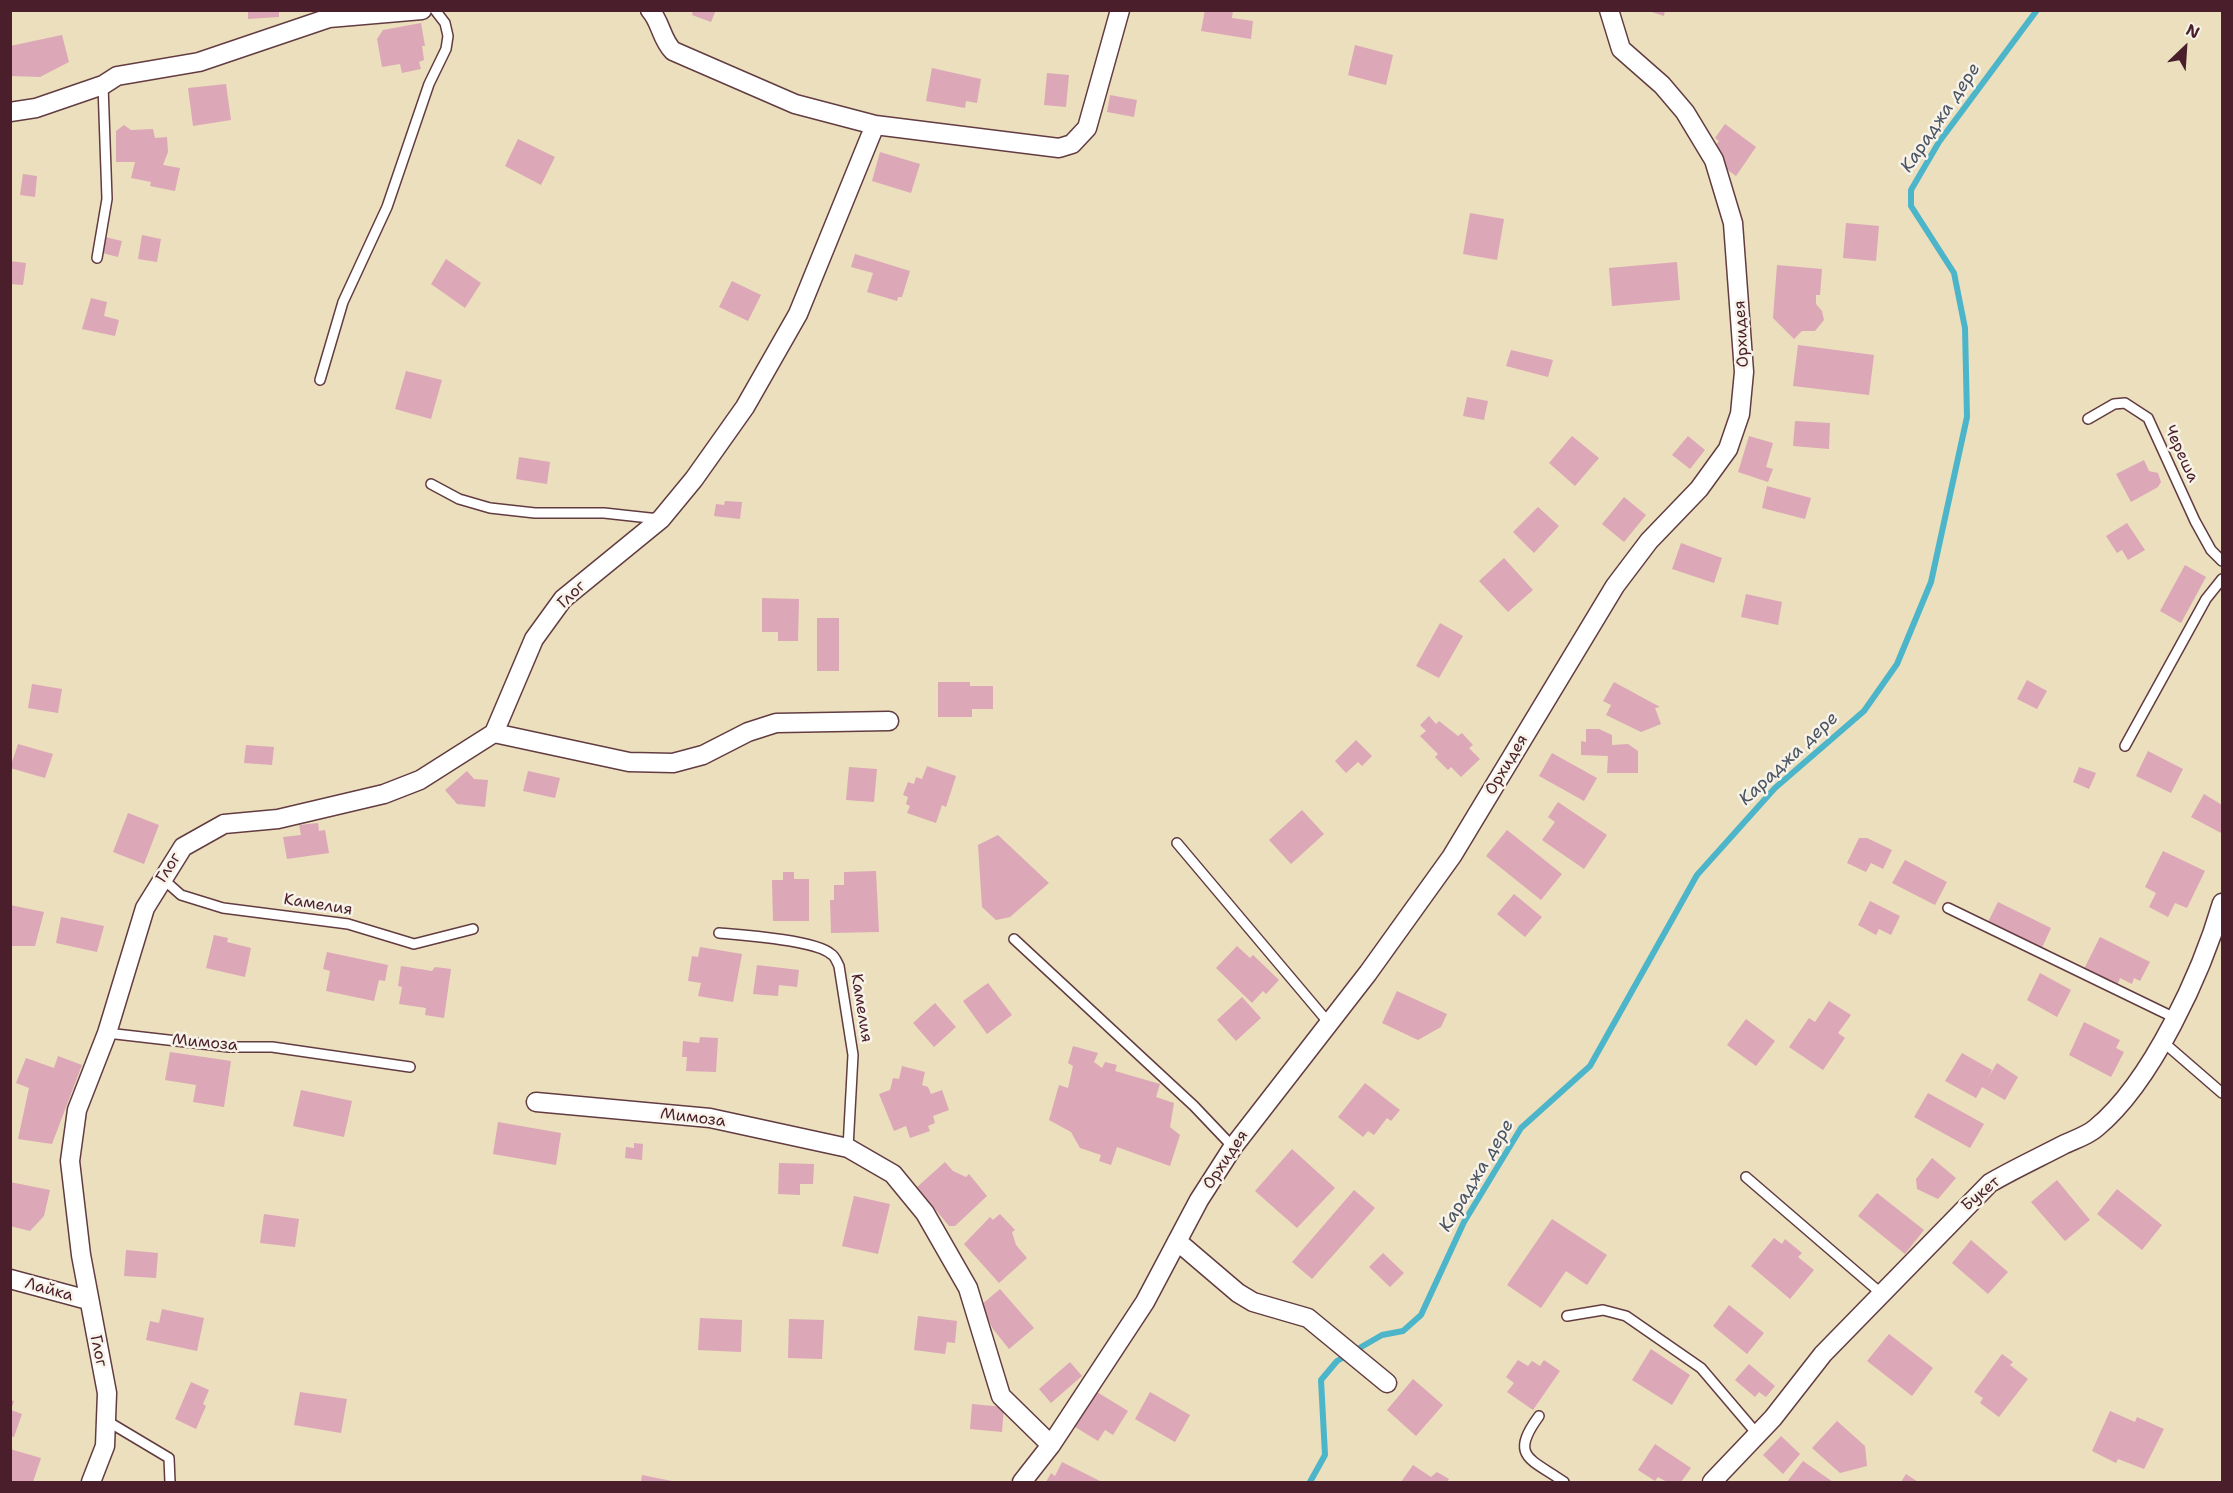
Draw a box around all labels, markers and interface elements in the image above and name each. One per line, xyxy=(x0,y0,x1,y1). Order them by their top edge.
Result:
north arrow xyxy=(2155,18,2215,78)
text: N xyxy=(2183,19,2203,43)
water label: Караджа дере xyxy=(1896,59,1986,177)
street label: Орхидея xyxy=(1731,300,1753,368)
street label: Череша xyxy=(2160,423,2202,485)
street label: Глог xyxy=(554,577,590,613)
water label: Караджа дере xyxy=(1735,708,1843,810)
street label: Орхидея xyxy=(1481,731,1533,799)
street label: Глог xyxy=(152,849,186,887)
street label: Камелия xyxy=(282,890,354,920)
street label: Камелия xyxy=(846,972,876,1044)
street label: Мимоза xyxy=(171,1031,239,1055)
street label: Мимоза xyxy=(659,1104,727,1132)
water label: Караджа дере xyxy=(1435,1116,1519,1236)
street label: Орхидея xyxy=(1199,1127,1253,1193)
street label: Букет xyxy=(1958,1172,2004,1216)
street label: Лайка xyxy=(23,1274,75,1306)
street label: Глог xyxy=(85,1333,111,1369)

